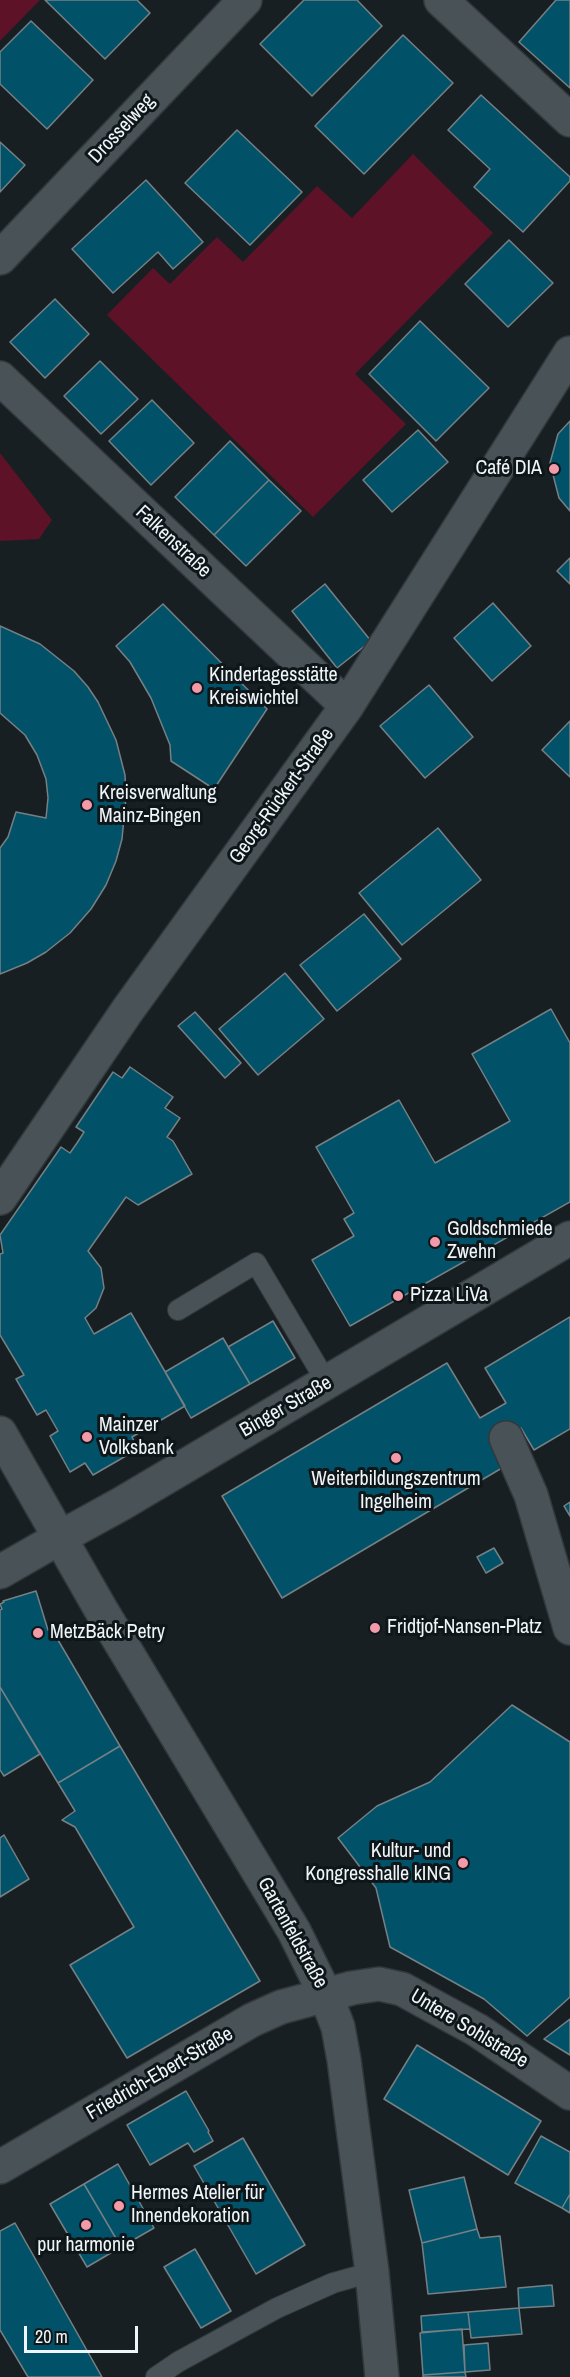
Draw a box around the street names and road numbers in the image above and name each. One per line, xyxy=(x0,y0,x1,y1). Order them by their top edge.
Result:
street label: Drosselweg xyxy=(84,89,160,169)
street label: Falkenstraße xyxy=(130,501,216,583)
street label: Georg-Rückert-Straße xyxy=(225,723,339,869)
street label: Binger Straße xyxy=(236,1371,336,1443)
street label: Gartenfeldstraße xyxy=(252,1873,332,1993)
street label: Untere Sohlstraße xyxy=(406,1984,532,2074)
street label: Friedrich-Ebert-Straße xyxy=(83,2022,237,2126)

